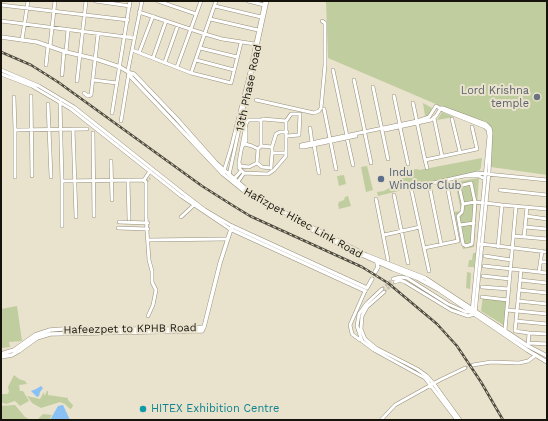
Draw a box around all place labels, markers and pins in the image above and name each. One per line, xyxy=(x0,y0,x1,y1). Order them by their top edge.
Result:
place label: Lord Krishna temple xyxy=(461,84,529,110)
marker: Lord Krishna temple xyxy=(532,92,542,102)
place label: Indu Windsor Club xyxy=(389,166,461,192)
marker: Indu Windsor Club xyxy=(376,174,386,184)
place label: HITEX Exhibition Centre xyxy=(151,402,279,416)
marker: HITEX Exhibition Centre xyxy=(138,404,148,414)

